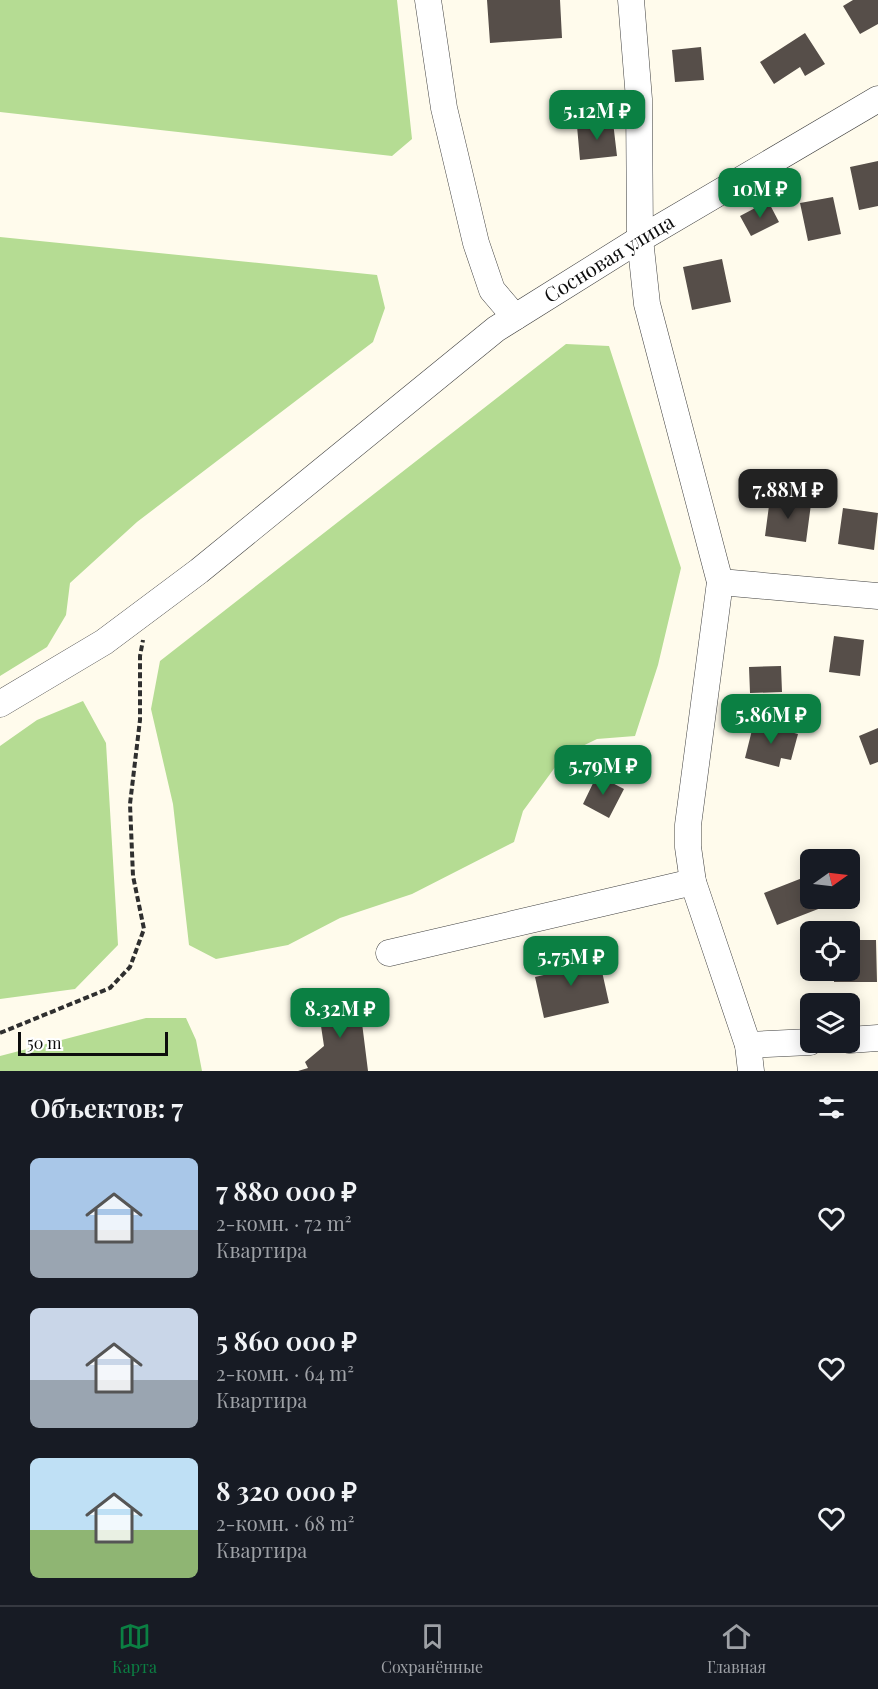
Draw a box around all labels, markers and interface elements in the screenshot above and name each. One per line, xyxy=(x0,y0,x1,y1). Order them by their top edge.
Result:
pin: 5.12M ₽ xyxy=(542,90,652,141)
text: 5.12M ₽ xyxy=(563,96,631,123)
pin: 10M ₽ xyxy=(718,168,802,219)
text: 10M ₽ xyxy=(732,174,788,201)
street label: Сосновая улица xyxy=(538,207,678,308)
pin: 7.88M ₽ xyxy=(733,469,843,520)
text: 7.88M ₽ xyxy=(752,475,824,502)
pin: 5.86M ₽ xyxy=(716,694,826,745)
text: 5.86M ₽ xyxy=(735,700,807,727)
pin: 5.79M ₽ xyxy=(548,745,658,796)
text: 5.79M ₽ xyxy=(568,751,638,778)
north arrow xyxy=(800,849,860,909)
map controls xyxy=(800,849,860,1053)
button: locate xyxy=(800,921,860,981)
pin: 5.75M ₽ xyxy=(516,936,626,987)
text: 5.75M ₽ xyxy=(537,942,605,969)
pin: 8.32M ₽ xyxy=(285,988,395,1039)
button: layers xyxy=(800,993,860,1053)
text: 8.32M ₽ xyxy=(304,994,376,1021)
scale bar xyxy=(18,1029,168,1056)
text: 50 m xyxy=(27,1032,61,1053)
text: Объектов: 7 xyxy=(30,1090,183,1125)
icon: filters xyxy=(815,1091,848,1124)
text: 7 880 000 ₽ xyxy=(216,1173,357,1208)
icon: home xyxy=(78,1182,150,1254)
icon: heart xyxy=(815,1202,848,1235)
text: 2-комн. · 72 m² xyxy=(216,1209,352,1236)
text: Квартира xyxy=(216,1236,307,1263)
text: 5 860 000 ₽ xyxy=(216,1323,357,1358)
icon: home xyxy=(78,1332,150,1404)
icon: heart xyxy=(815,1352,848,1385)
text: 2-комн. · 64 m² xyxy=(216,1359,354,1386)
text: Квартира xyxy=(216,1386,307,1413)
text: 8 320 000 ₽ xyxy=(216,1473,357,1508)
icon: home xyxy=(78,1482,150,1554)
icon: heart xyxy=(815,1502,848,1535)
text: 2-комн. · 68 m² xyxy=(216,1509,355,1536)
text: Квартира xyxy=(216,1536,307,1563)
tab: Карта xyxy=(112,1620,157,1677)
tab: Сохранённые xyxy=(381,1620,483,1677)
tab: Главная xyxy=(707,1620,766,1677)

